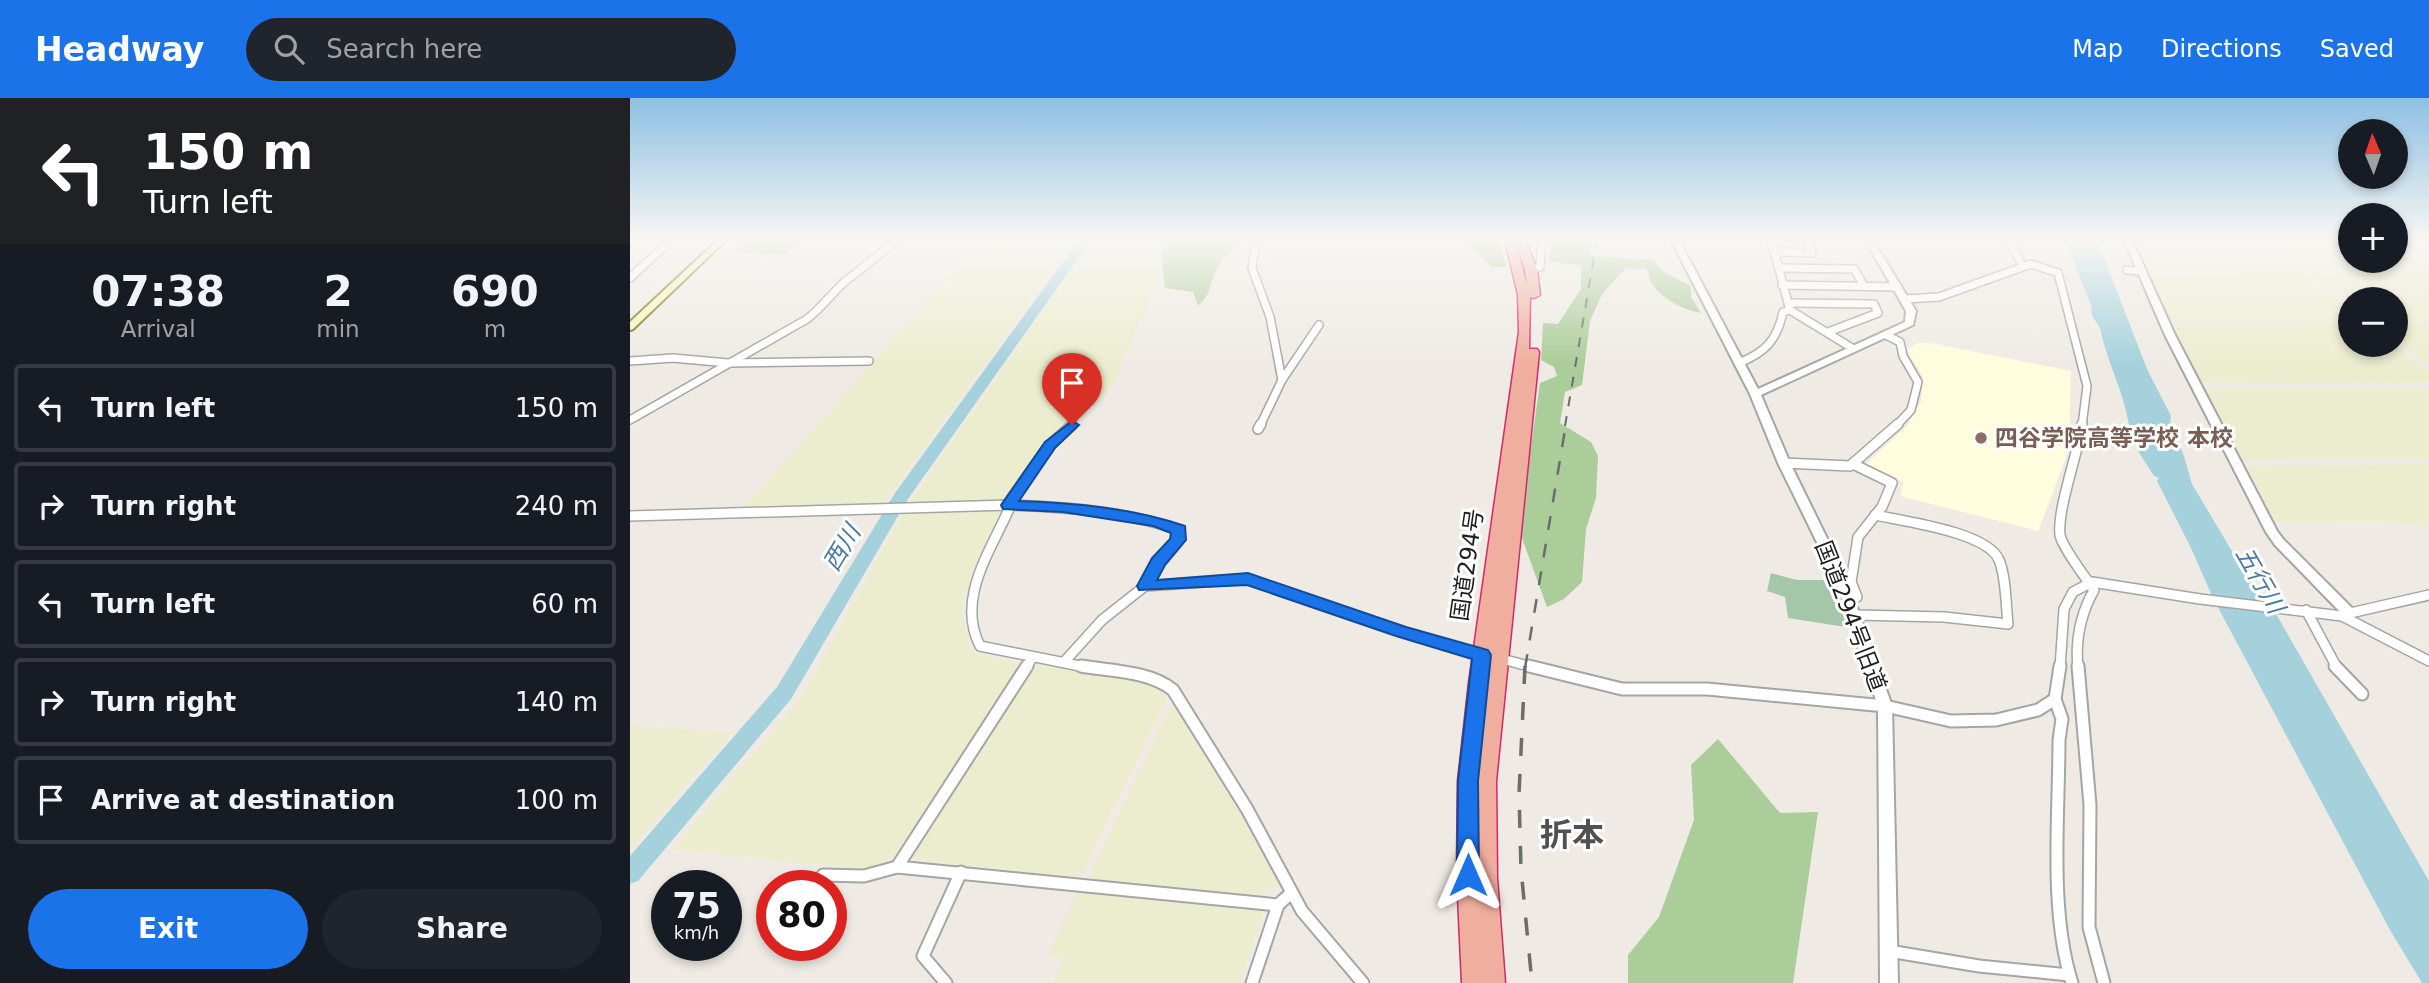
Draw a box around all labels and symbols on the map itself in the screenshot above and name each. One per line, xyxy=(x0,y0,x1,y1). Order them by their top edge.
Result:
north arrow xyxy=(2338,119,2408,189)
pin xyxy=(1042,353,1102,425)
place label: 四谷学院高等学校 本校 xyxy=(1995,425,2233,451)
marker: 四谷学院高等学校 本校 xyxy=(1973,430,1989,446)
street label: 国道294号 xyxy=(1446,507,1488,623)
water label: 西川 xyxy=(818,518,868,576)
street label: 国道294号旧道 xyxy=(1810,537,1892,695)
water label: 五行川 xyxy=(2230,542,2292,621)
district label: 折本 xyxy=(1540,816,1604,854)
position arrow xyxy=(1431,838,1505,912)
speed limit sign: 80 xyxy=(756,870,847,961)

